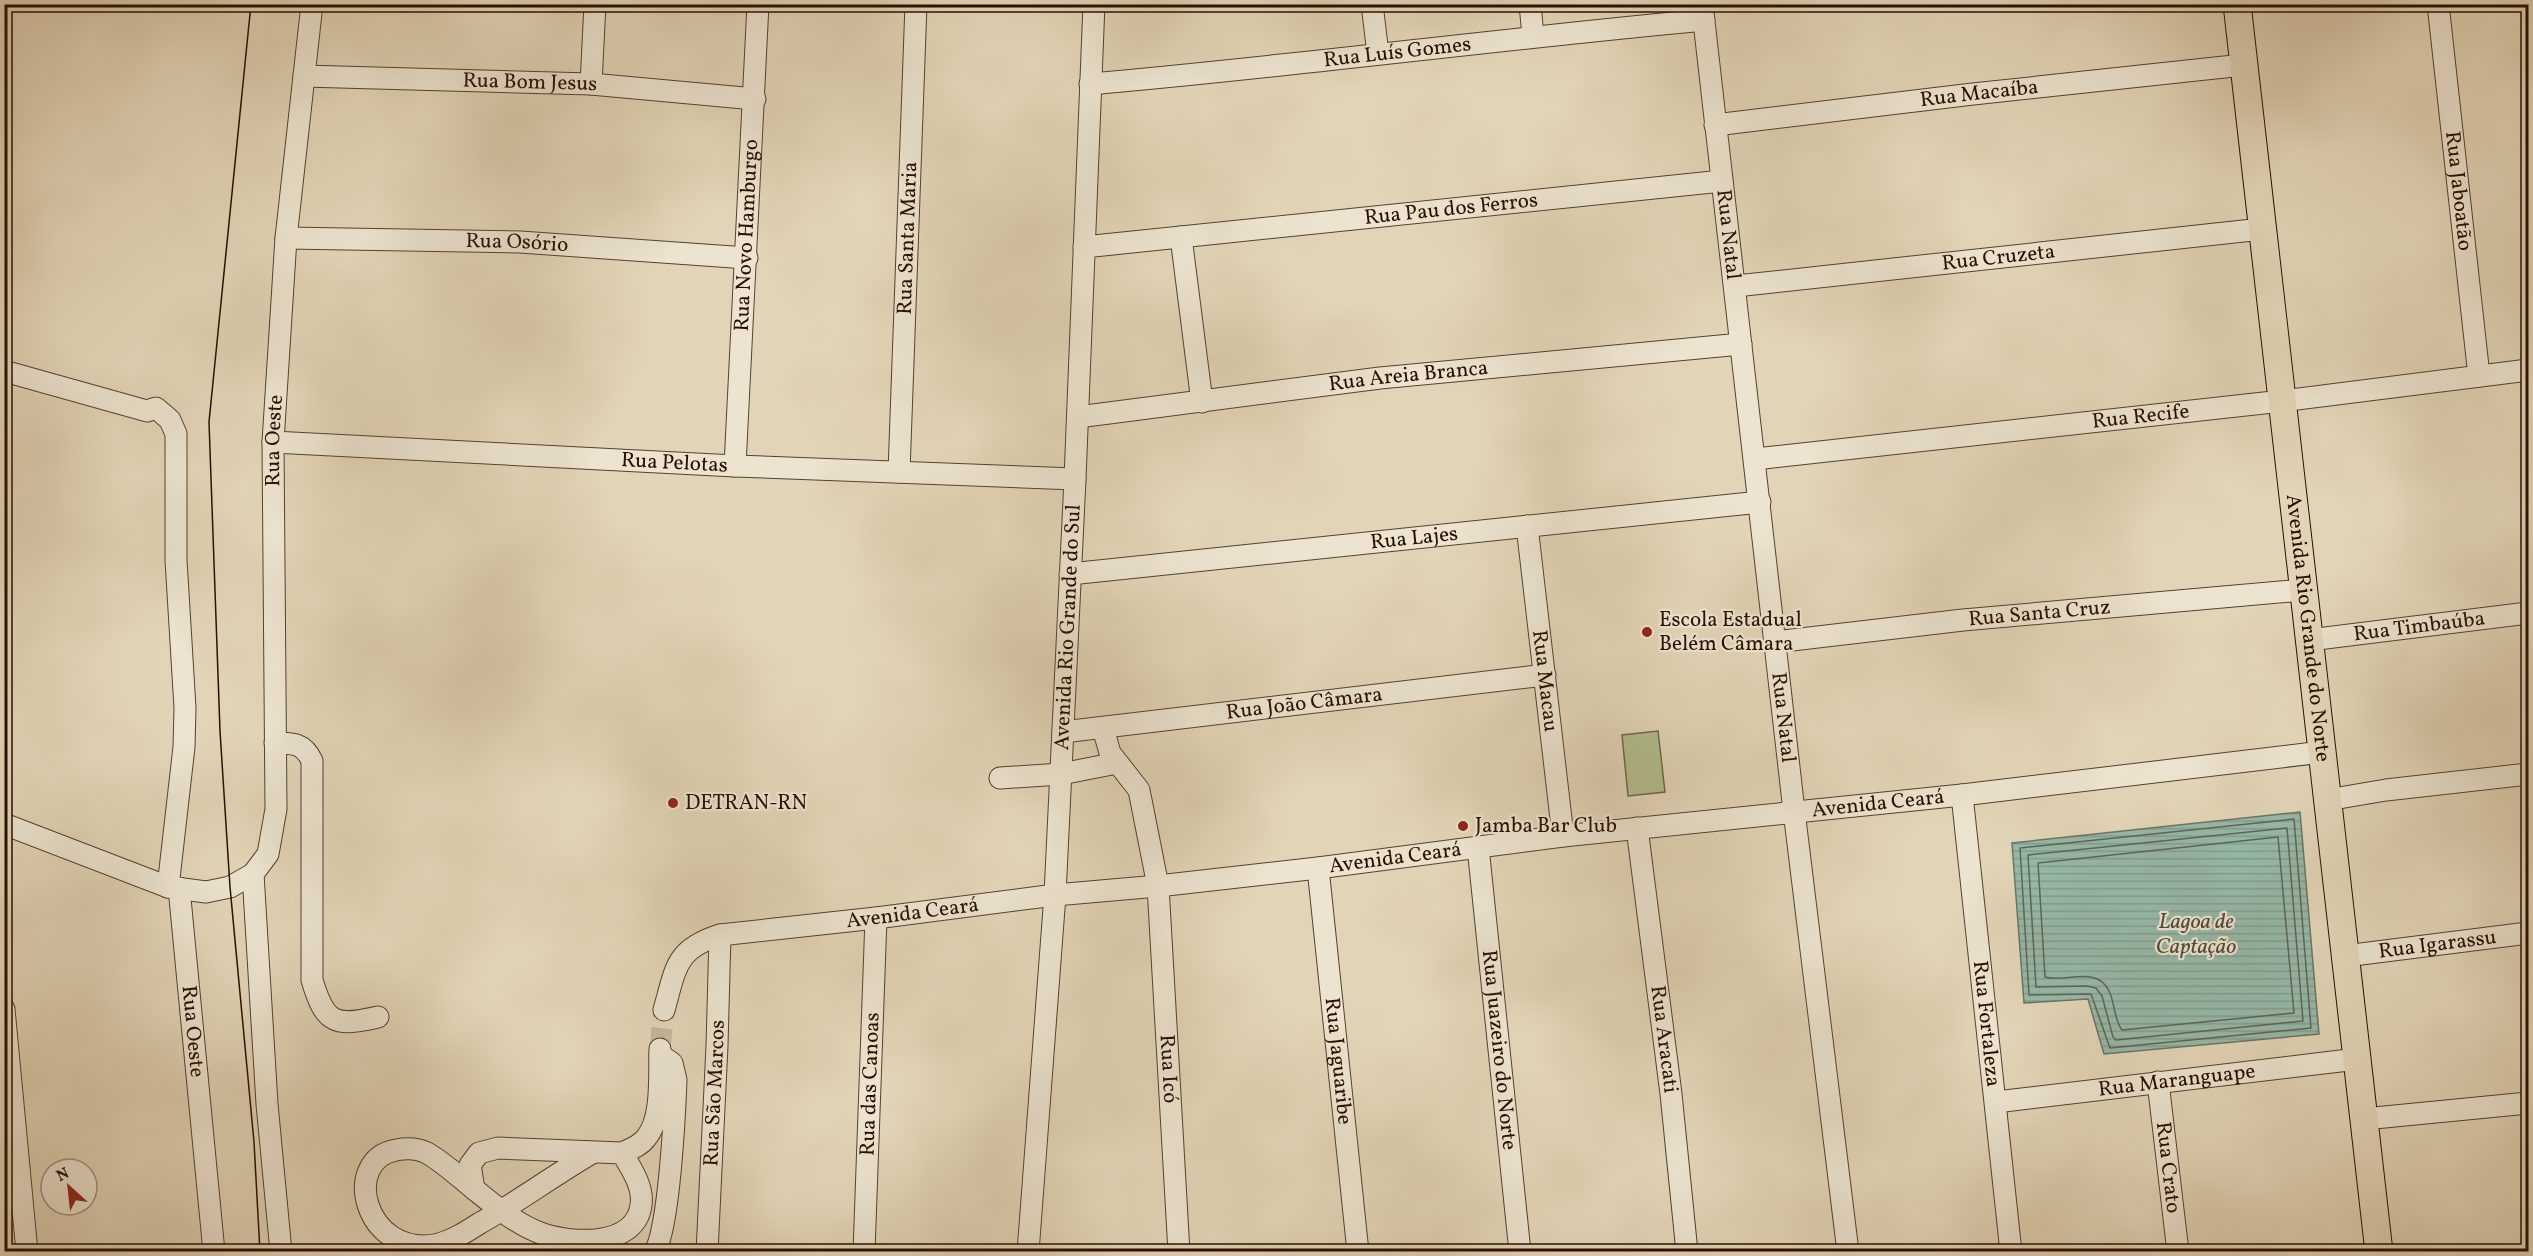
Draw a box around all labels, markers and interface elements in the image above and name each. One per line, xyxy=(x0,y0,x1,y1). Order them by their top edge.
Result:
street label: Rua Luís Gomes xyxy=(1322,30,1473,75)
street label: Rua Bom Jesus xyxy=(462,66,599,99)
street label: Rua Macaíba xyxy=(1918,73,2040,115)
street label: Rua Jaboatão xyxy=(2438,130,2480,252)
street label: Rua Novo Hamburgo xyxy=(727,138,766,332)
street label: Rua Santa Maria xyxy=(890,161,925,315)
street label: Rua Pau dos Ferros xyxy=(1363,186,1539,232)
street label: Rua Natal xyxy=(1709,188,1748,281)
street label: Rua Osório xyxy=(465,227,569,260)
street label: Rua Cruzeta xyxy=(1940,237,2057,278)
street label: Rua Areia Branca xyxy=(1327,353,1490,399)
street label: Rua Oeste xyxy=(258,394,290,487)
street label: Rua Recife xyxy=(2091,397,2191,436)
street label: Rua Pelotas xyxy=(620,446,729,480)
street label: Avenida Rio Grande do Norte xyxy=(2278,493,2338,763)
street label: Avenida Rio Grande do Sul xyxy=(1047,504,1088,751)
street label: Rua Lajes xyxy=(1369,519,1459,557)
street label: Rua Santa Cruz xyxy=(1967,593,2112,634)
street label: Rua Timbaúba xyxy=(2352,604,2487,649)
place label: Escola Estadual Belém Câmara xyxy=(1659,606,1802,659)
marker: Escola Estadual Belém Câmara xyxy=(1640,625,1654,639)
street label: Rua Macau xyxy=(1525,628,1565,734)
street label: Rua Natal xyxy=(1764,671,1803,764)
street label: Rua João Câmara xyxy=(1224,680,1384,727)
street label: Avenida Ceará xyxy=(1810,782,1946,825)
place label: DETRAN-RN xyxy=(685,789,807,818)
marker: DETRAN-RN xyxy=(666,796,680,810)
place label: Jamba Bar Club xyxy=(1475,812,1617,841)
marker: Jamba Bar Club xyxy=(1456,819,1470,833)
street label: Avenida Ceará xyxy=(1327,835,1463,881)
street label: Avenida Ceará xyxy=(845,890,980,936)
water label: Lagoa de Captação xyxy=(2156,907,2236,963)
street label: Rua Igarassu xyxy=(2377,923,2498,966)
street label: Rua Juazeiro do Norte xyxy=(1474,948,1524,1151)
street label: Rua Fortaleza xyxy=(1965,959,2008,1088)
street label: Rua Oeste xyxy=(174,984,212,1079)
street label: Rua Aracati xyxy=(1643,984,1685,1095)
street label: Rua Jaguaribe xyxy=(1317,996,1359,1126)
street label: Rua das Canoas xyxy=(853,1012,887,1156)
street label: Rua São Marcos xyxy=(697,1019,732,1167)
street label: Rua Icó xyxy=(1152,1034,1185,1104)
street label: Rua Maranguape xyxy=(2097,1057,2257,1104)
street label: Rua Crato xyxy=(2148,1120,2188,1215)
north arrow xyxy=(39,1157,99,1217)
text: N xyxy=(53,1163,74,1188)

